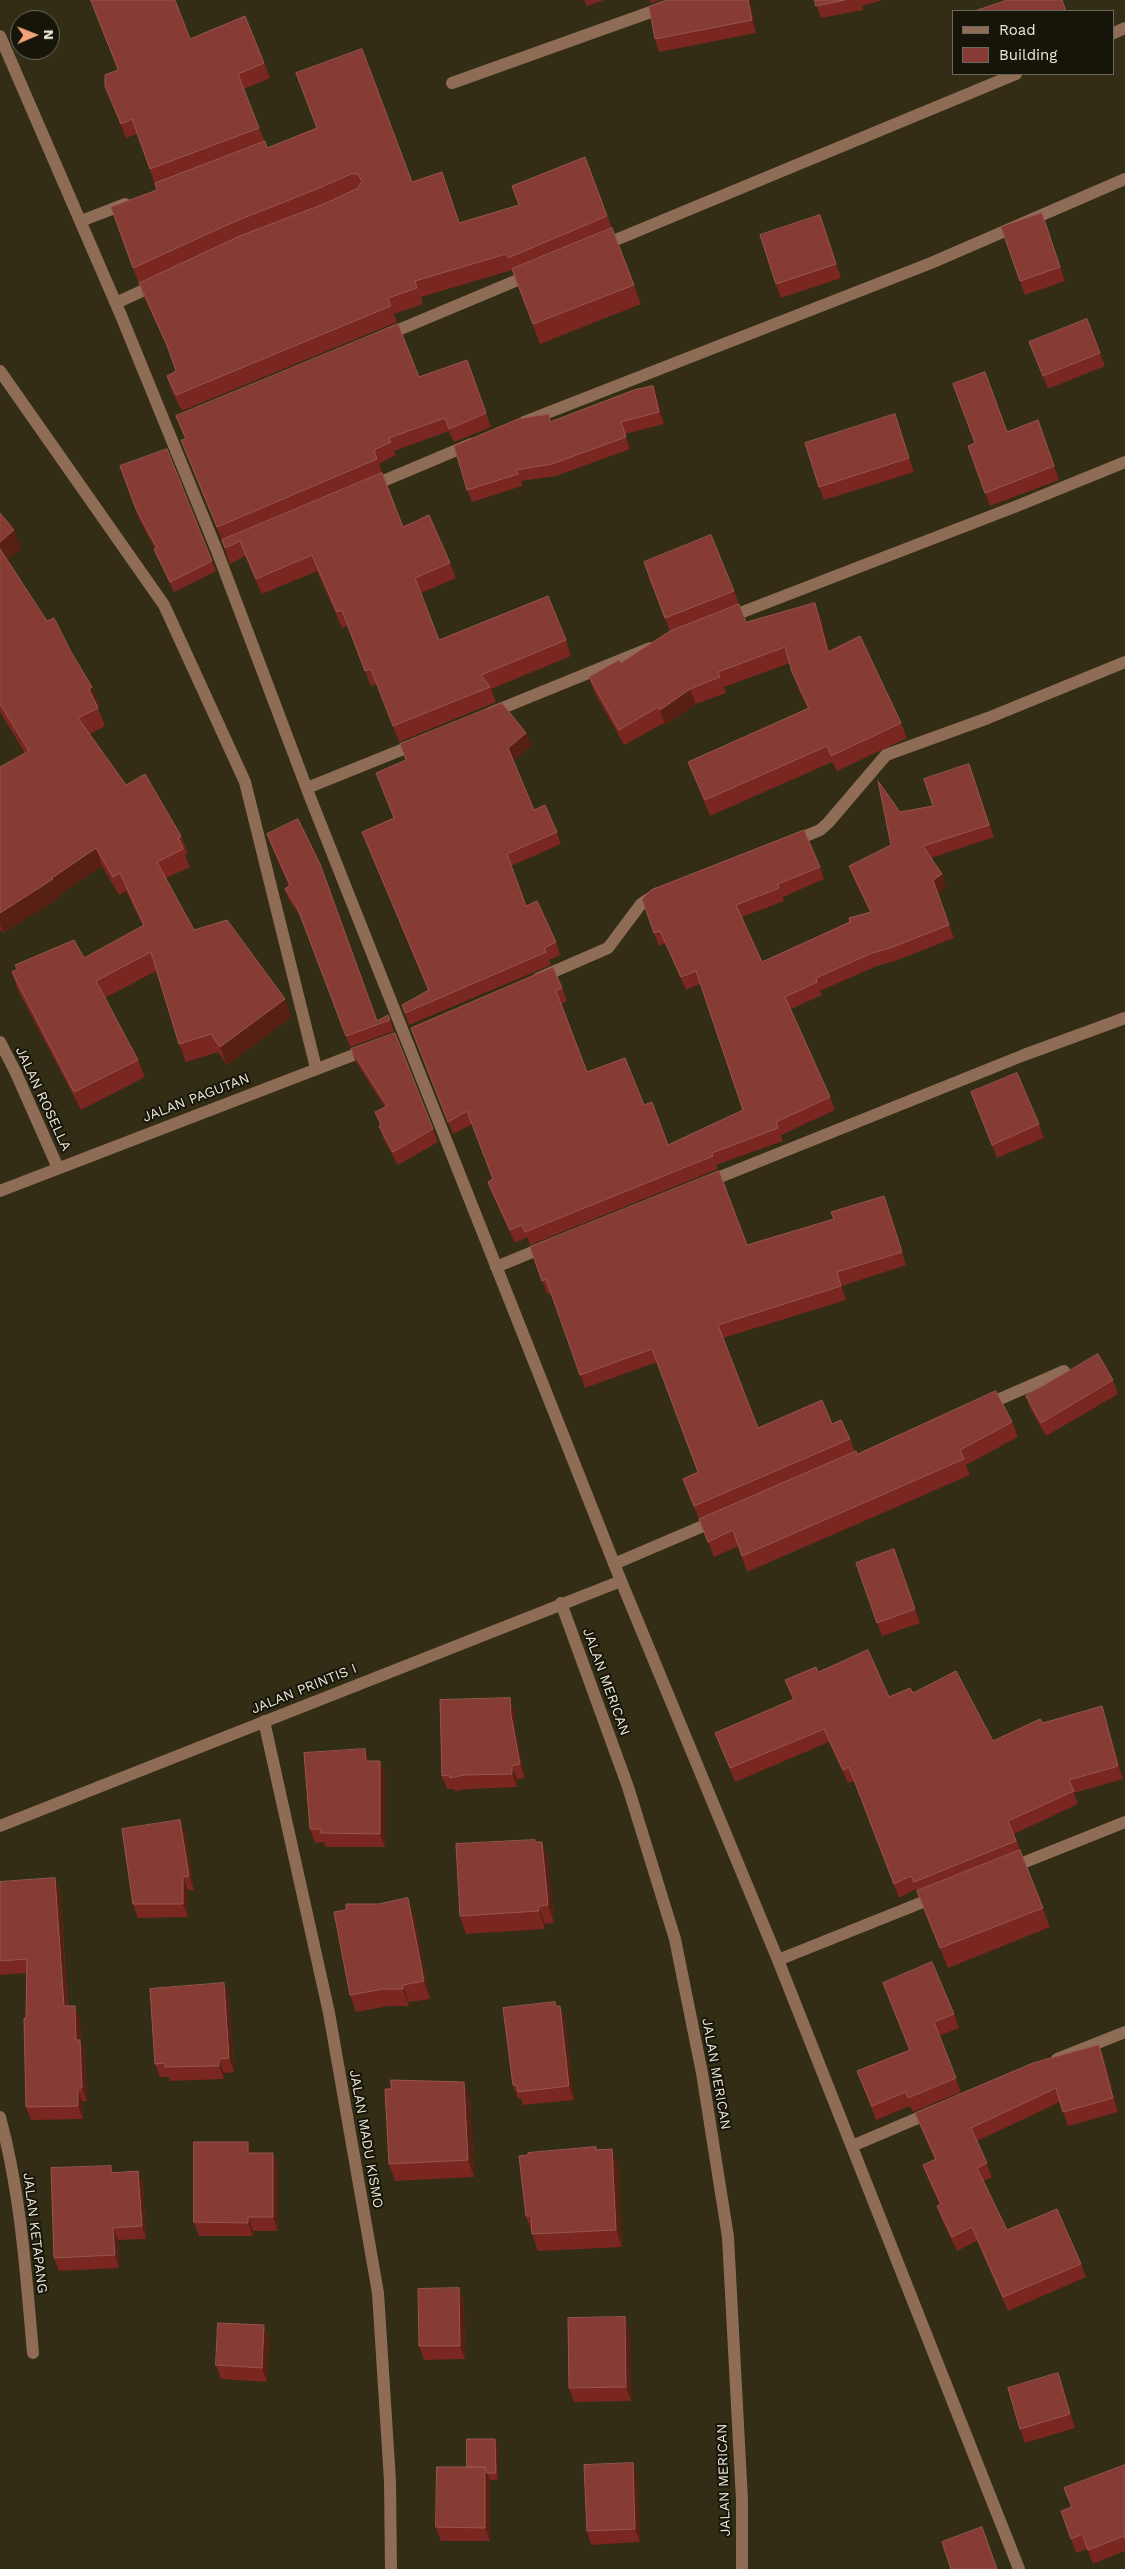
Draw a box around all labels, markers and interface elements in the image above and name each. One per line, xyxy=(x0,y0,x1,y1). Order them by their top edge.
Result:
north arrow xyxy=(10,10,60,60)
legend xyxy=(952,10,1115,75)
text: Road xyxy=(999,21,1036,39)
text: N xyxy=(41,29,57,40)
text: Building xyxy=(999,46,1057,64)
street label: JALAN ROSELLA xyxy=(11,1044,75,1154)
street label: JALAN PAGUTAN xyxy=(140,1070,252,1126)
street label: JALAN MERICAN xyxy=(579,1626,633,1738)
street label: JALAN PRINTIS I xyxy=(249,1660,359,1718)
street label: JALAN MERICAN xyxy=(698,2017,734,2131)
street label: JALAN MADU KISMO xyxy=(346,2069,386,2209)
street label: JALAN KETAPANG xyxy=(19,2172,51,2294)
street label: JALAN MERICAN xyxy=(714,2423,734,2537)

